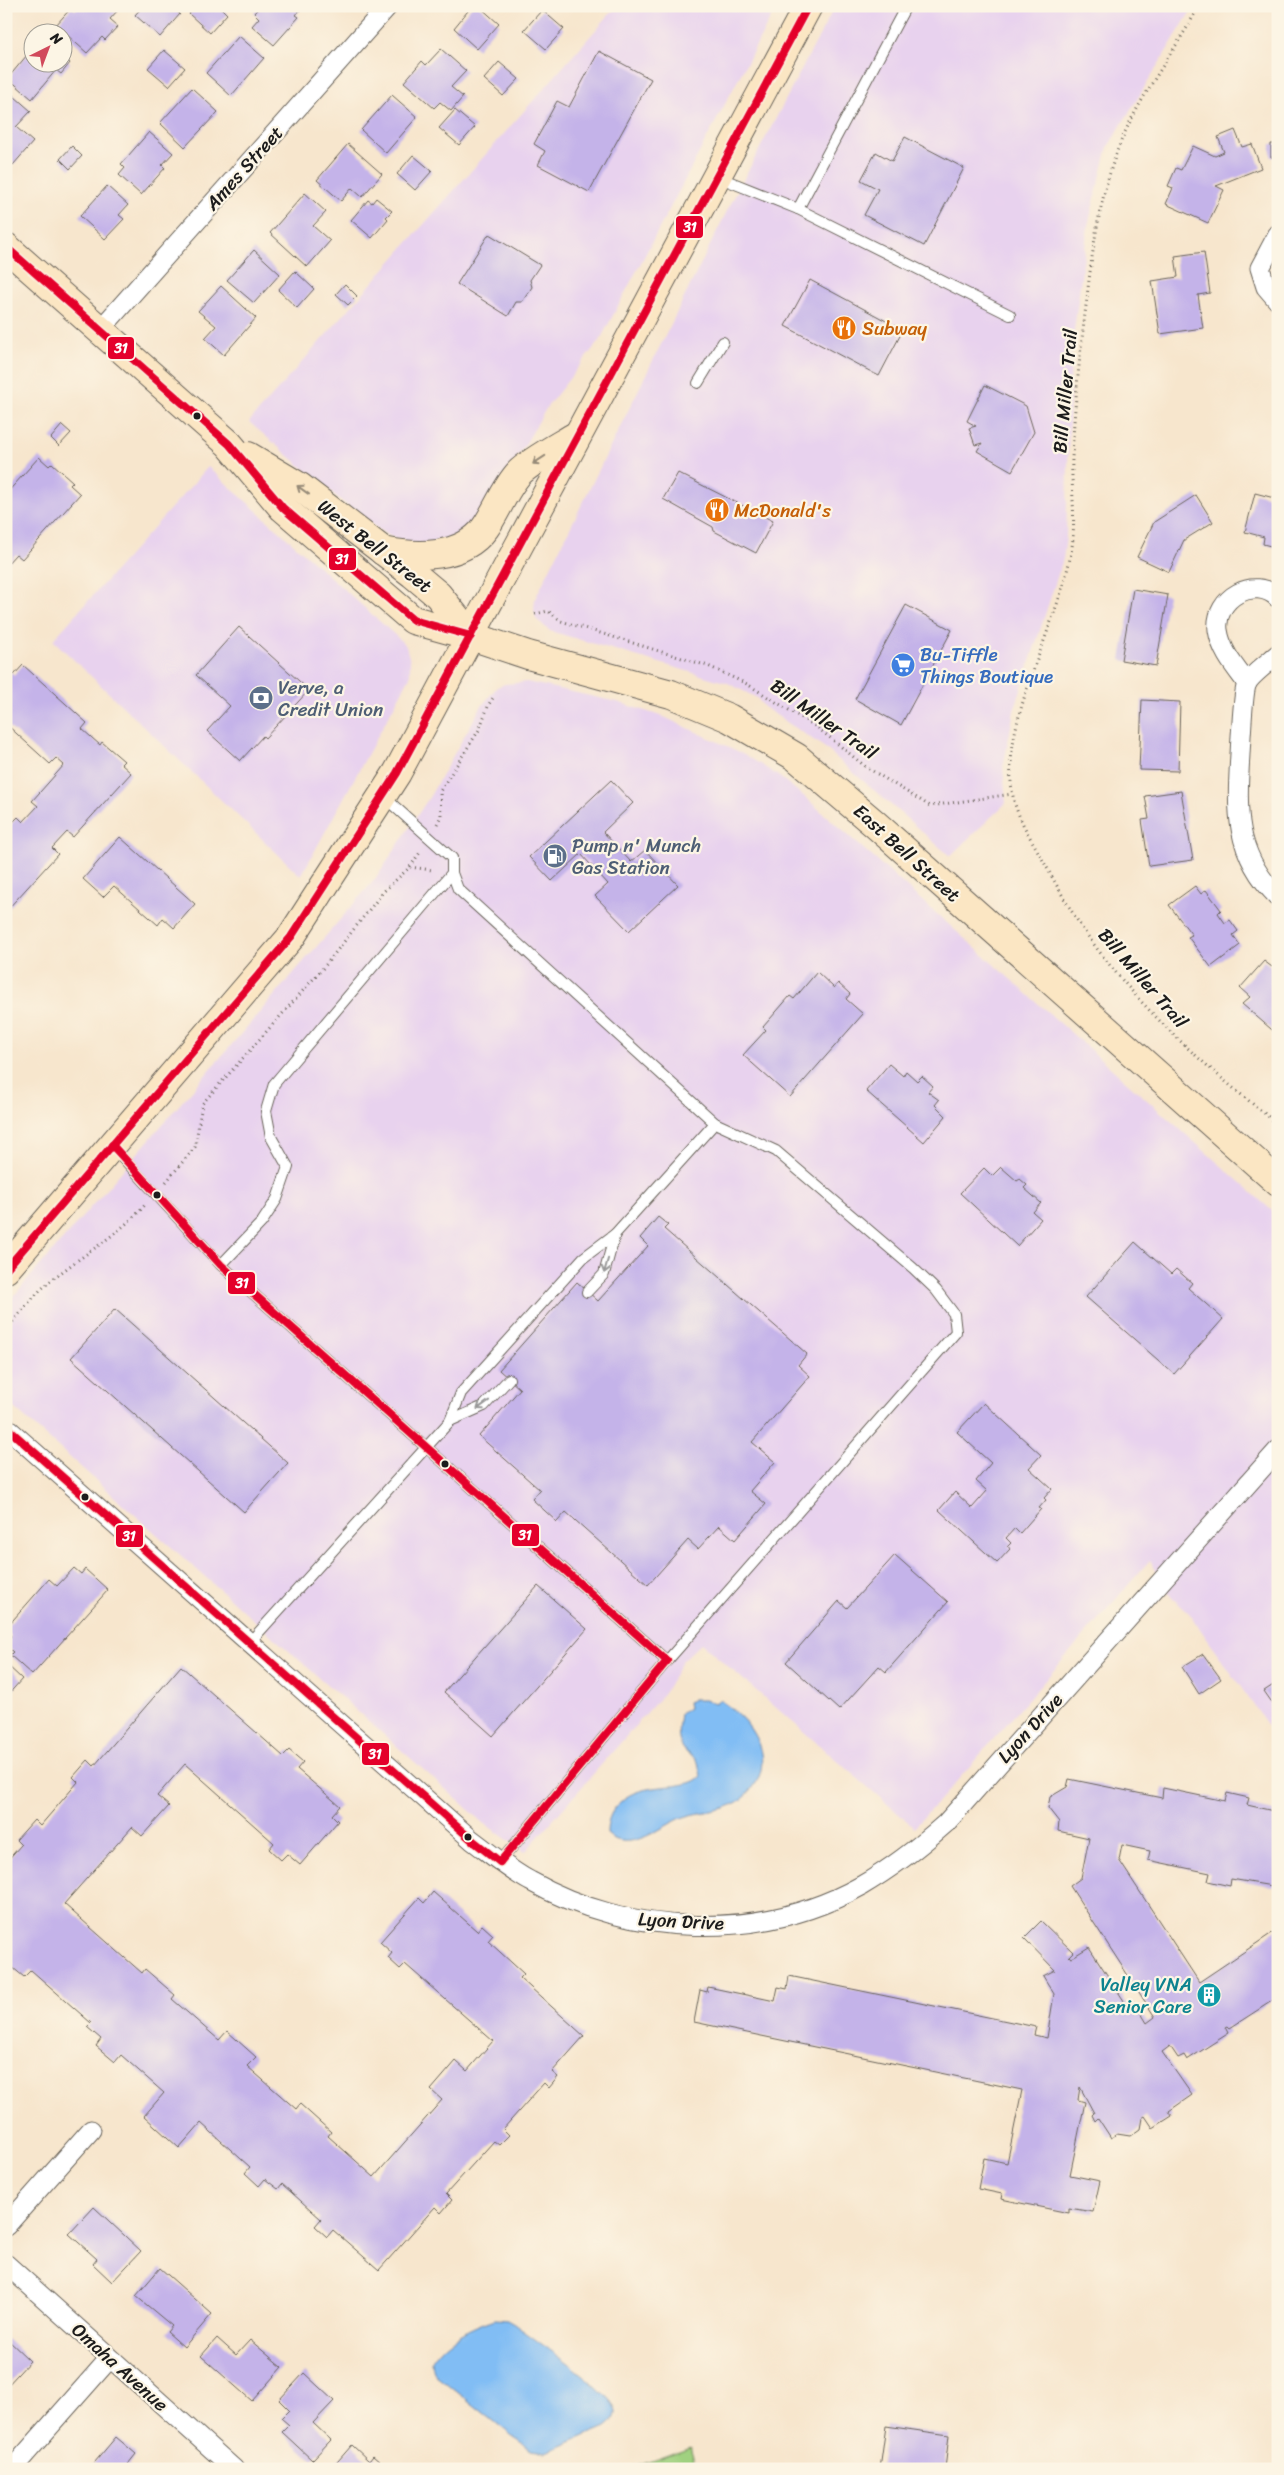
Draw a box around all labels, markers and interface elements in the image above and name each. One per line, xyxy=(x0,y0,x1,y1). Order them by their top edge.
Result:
north arrow xyxy=(22,22,72,72)
text: N xyxy=(44,26,69,51)
street label: Ames Street xyxy=(196,118,291,219)
line badge: 31 xyxy=(675,215,704,239)
text: 31 xyxy=(682,215,697,240)
place label: Subway xyxy=(862,312,927,345)
restaurant icon: Subway xyxy=(831,315,857,341)
street label: Bill Miller Trail xyxy=(1043,327,1087,455)
line badge: 31 xyxy=(107,336,135,360)
text: 31 xyxy=(113,336,128,361)
unlabelled marker xyxy=(192,411,202,421)
one-way arrow xyxy=(533,455,547,465)
one-way arrow xyxy=(296,485,310,495)
street label: West Bell Street xyxy=(310,490,440,602)
place label: McDonald's xyxy=(734,494,831,527)
restaurant icon: McDonald's xyxy=(704,497,730,523)
line badge: 31 xyxy=(328,547,357,571)
text: 31 xyxy=(334,547,349,572)
place label: Bu-Tiffle Things Boutique xyxy=(920,638,1053,693)
supermarket icon: Bu-Tiffle Things Boutique xyxy=(890,652,916,678)
street label: Bill Miller Trail xyxy=(763,670,885,769)
place label: Verve, a Credit Union xyxy=(278,671,383,726)
bank icon: Verve, a Credit Union xyxy=(248,685,274,711)
street label: East Bell Street xyxy=(846,795,968,911)
place label: Pump n' Munch Gas Station xyxy=(572,829,701,884)
fuel station icon: Pump n' Munch Gas Station xyxy=(542,843,568,869)
street label: Bill Miller Trail xyxy=(1090,920,1197,1036)
unlabelled marker xyxy=(152,1190,162,1200)
one-way arrow xyxy=(600,1257,610,1273)
line badge: 31 xyxy=(227,1271,256,1295)
text: 31 xyxy=(234,1271,249,1296)
one-way arrow xyxy=(476,1400,490,1410)
unlabelled marker xyxy=(440,1459,450,1469)
unlabelled marker xyxy=(80,1492,90,1502)
line badge: 31 xyxy=(511,1523,540,1547)
text: 31 xyxy=(517,1523,532,1548)
line badge: 31 xyxy=(115,1524,144,1548)
text: 31 xyxy=(121,1524,136,1549)
street label: Lyon Drive xyxy=(989,1685,1071,1771)
line badge: 31 xyxy=(361,1742,390,1766)
text: 31 xyxy=(367,1742,382,1767)
unlabelled marker xyxy=(463,1832,473,1842)
street label: Lyon Drive xyxy=(637,1902,725,1940)
place label: Valley VNA Senior Care xyxy=(1094,1968,1192,2023)
building icon: Valley VNA Senior Care xyxy=(1196,1982,1222,2008)
street label: Omaha Avenue xyxy=(64,2314,176,2420)

